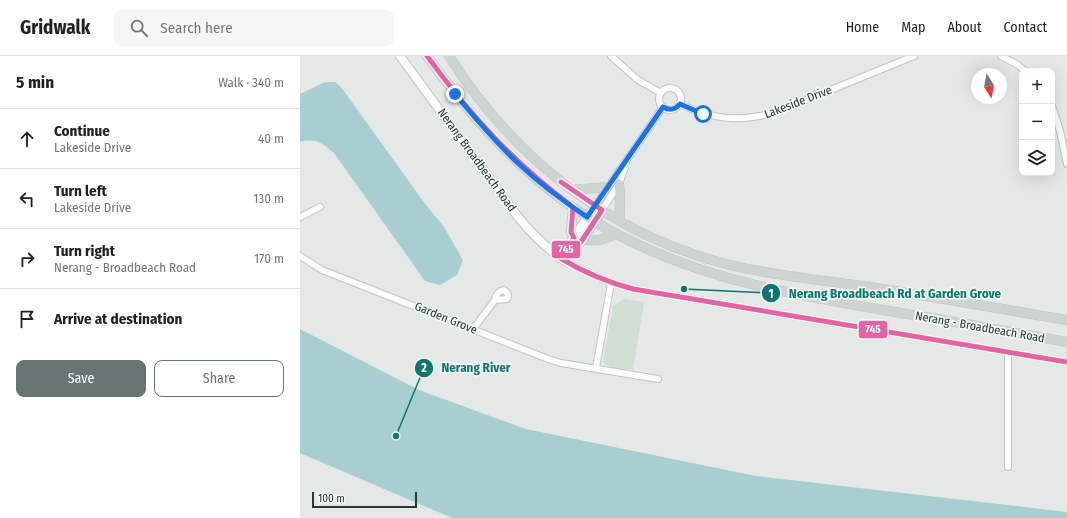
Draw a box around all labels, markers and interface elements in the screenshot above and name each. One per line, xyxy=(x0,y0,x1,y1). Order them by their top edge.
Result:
search box xyxy=(114,10,394,46)
text: Gridwalk xyxy=(20,16,90,39)
icon: search xyxy=(128,17,150,39)
text: Search here xyxy=(160,19,233,37)
text: Home xyxy=(846,19,879,36)
text: Map xyxy=(901,19,925,36)
text: About xyxy=(947,19,982,36)
text: Contact xyxy=(1004,19,1047,36)
north arrow xyxy=(971,68,1007,104)
map controls xyxy=(1019,68,1055,176)
button: + xyxy=(1019,68,1055,104)
text: 5 min xyxy=(16,72,54,93)
text: Walk · 340 m xyxy=(218,75,284,90)
street label: Lakeside Drive xyxy=(762,83,834,121)
route end xyxy=(446,85,464,103)
button: − xyxy=(1019,104,1055,140)
route start xyxy=(694,105,712,123)
street label: Nerang Broadbeach Road xyxy=(435,106,519,214)
text: Continue xyxy=(54,122,110,140)
icon: ahead xyxy=(16,128,38,150)
text: 40 m xyxy=(258,131,284,146)
text: Lakeside Drive xyxy=(54,140,131,155)
button: layers xyxy=(1019,140,1055,176)
text: Turn left xyxy=(54,182,107,200)
icon: left xyxy=(16,188,38,210)
text: 130 m xyxy=(253,191,284,206)
text: Lakeside Drive xyxy=(54,200,131,215)
line badge: 745 xyxy=(551,240,581,259)
text: Turn right xyxy=(54,242,115,260)
text: 745 xyxy=(558,243,574,256)
icon: right xyxy=(16,248,38,270)
text: 170 m xyxy=(254,251,284,266)
text: Nerang - Broadbeach Road xyxy=(54,260,196,275)
callout: Nerang Broadbeach Rd at Garden Grove xyxy=(761,281,1009,306)
text: Nerang Broadbeach Rd at Garden Grove xyxy=(789,286,1002,301)
text: 1 xyxy=(768,287,774,301)
street label: Garden Grove xyxy=(413,299,479,337)
icon: arrive xyxy=(16,308,38,330)
street label: Nerang - Broadbeach Road xyxy=(914,309,1046,345)
text: Arrive at destination xyxy=(54,310,182,328)
line badge: 745 xyxy=(858,320,888,339)
text: 745 xyxy=(865,323,881,336)
callout: Nerang River xyxy=(414,355,519,380)
button: Save xyxy=(16,360,146,397)
button: Share xyxy=(154,360,284,397)
text: Nerang River xyxy=(441,360,511,375)
text: 2 xyxy=(420,361,427,375)
scale bar xyxy=(312,490,417,509)
text: 100 m xyxy=(318,492,345,505)

